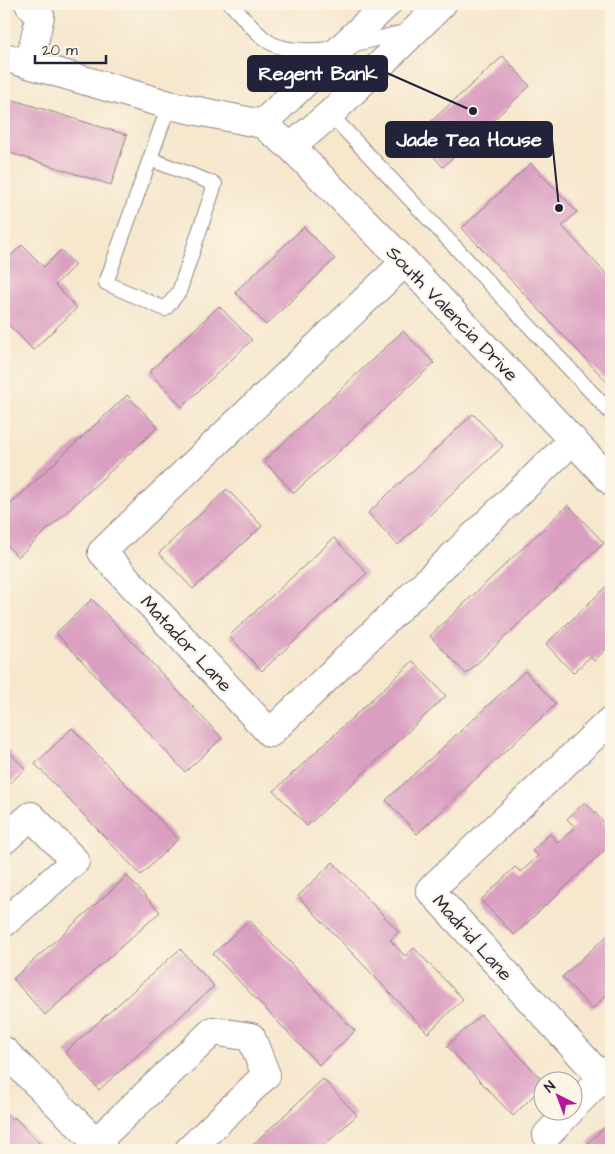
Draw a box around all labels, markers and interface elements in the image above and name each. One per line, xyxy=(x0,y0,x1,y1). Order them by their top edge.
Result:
scale bar xyxy=(35,32,106,64)
text: 20 m xyxy=(42,40,78,61)
callout: Regent Bank xyxy=(248,56,387,91)
text: Regent Bank xyxy=(259,60,378,89)
callout: Jade Tea House xyxy=(386,122,552,157)
text: Jade Tea House xyxy=(395,126,542,154)
street label: South Valencia Drive xyxy=(380,240,524,388)
street label: Matador Lane xyxy=(134,590,238,699)
street label: Madrid Lane xyxy=(426,889,518,987)
north arrow xyxy=(532,1072,582,1122)
text: N xyxy=(540,1077,560,1097)

